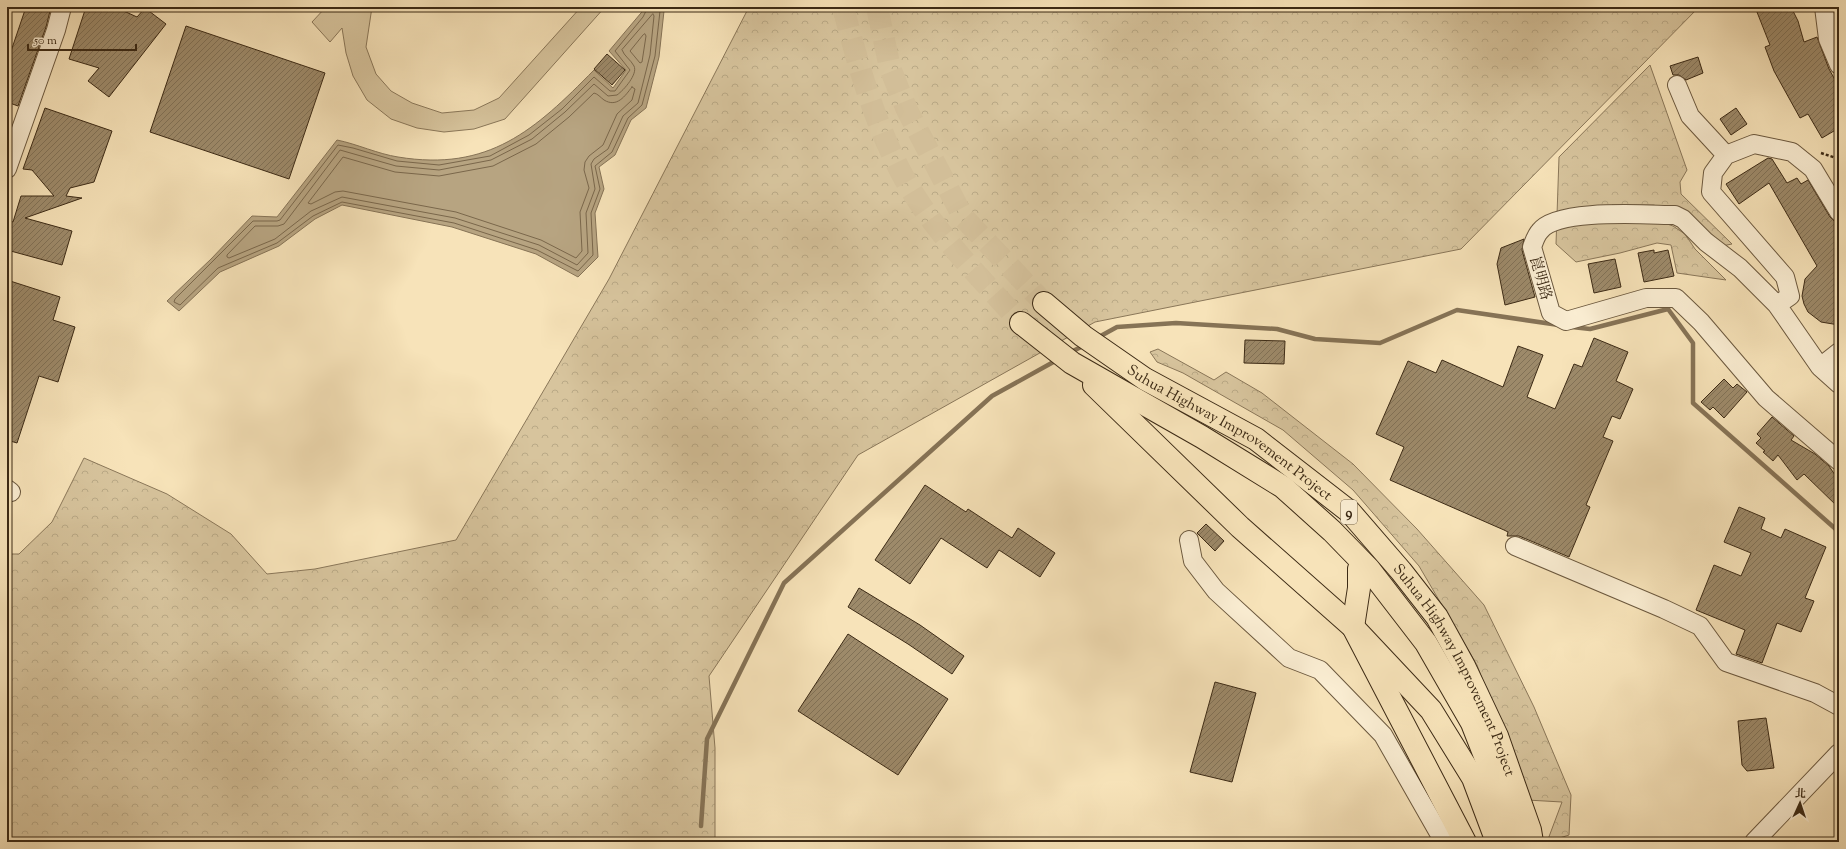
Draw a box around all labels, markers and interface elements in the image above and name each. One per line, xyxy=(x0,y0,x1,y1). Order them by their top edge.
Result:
scale bar xyxy=(28,26,136,52)
text: 50 m xyxy=(33,32,57,50)
street label: 崑明路 xyxy=(1523,254,1556,303)
street label: Suhua Highway Improvement Project xyxy=(1122,360,1336,506)
road number: 9 xyxy=(1341,500,1357,524)
street label: Suhua Highway Improvement Project xyxy=(1387,560,1519,779)
north arrow xyxy=(1780,783,1820,823)
text: 北 xyxy=(1795,786,1806,802)

